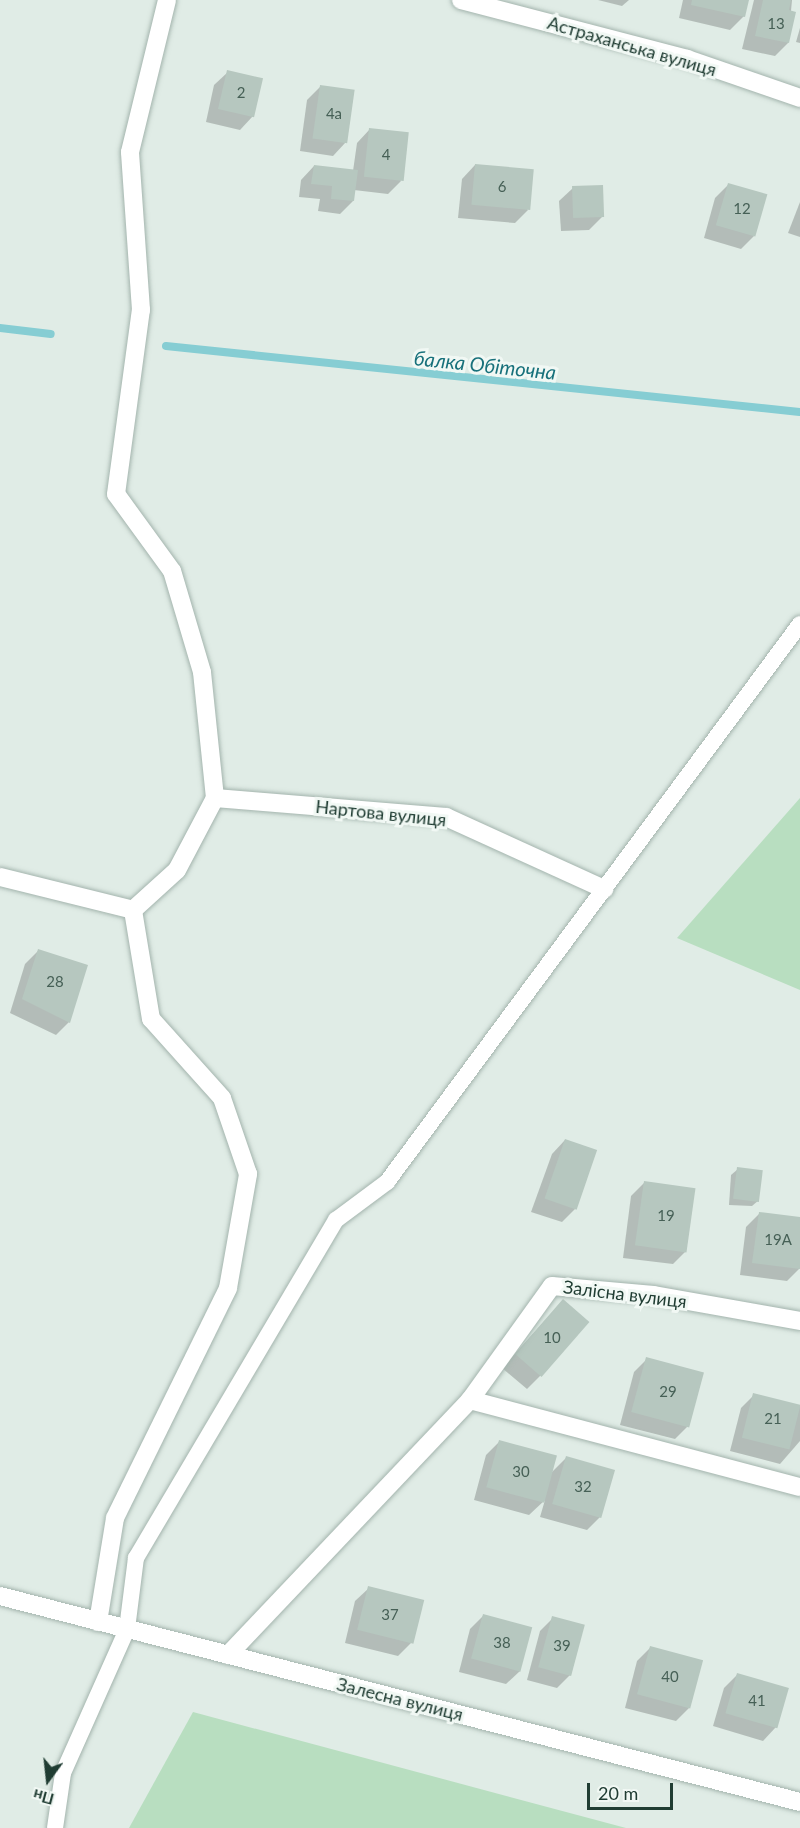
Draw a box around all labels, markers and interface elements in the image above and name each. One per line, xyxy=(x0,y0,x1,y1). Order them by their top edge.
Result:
street label: Астраханська вулиця xyxy=(545,12,719,80)
house number: 13 xyxy=(767,15,785,33)
house number: 2 xyxy=(237,84,245,102)
house number: 4а xyxy=(326,105,342,123)
house number: 4 xyxy=(382,146,390,164)
house number: 6 xyxy=(498,178,506,196)
house number: 12 xyxy=(733,200,751,218)
water label: балка Обіточна xyxy=(413,346,557,384)
street label: Нартова вулиця xyxy=(314,795,448,831)
house number: 28 xyxy=(46,973,64,991)
house number: 19 xyxy=(657,1207,675,1225)
house number: 19А xyxy=(764,1231,792,1249)
street label: Залісна вулиця xyxy=(562,1276,688,1312)
house number: 10 xyxy=(543,1329,561,1347)
house number: 29 xyxy=(659,1383,677,1401)
house number: 21 xyxy=(764,1410,782,1428)
house number: 30 xyxy=(512,1463,530,1481)
house number: 32 xyxy=(574,1478,592,1496)
house number: 37 xyxy=(381,1606,399,1624)
house number: 38 xyxy=(493,1634,511,1652)
house number: 39 xyxy=(553,1637,571,1655)
house number: 40 xyxy=(661,1668,679,1686)
street label: Залесна вулиця xyxy=(335,1673,465,1725)
house number: 41 xyxy=(748,1692,766,1710)
north arrow xyxy=(18,1750,78,1810)
scale bar xyxy=(590,1771,676,1809)
text: 20 m xyxy=(598,1782,638,1804)
text: Пн xyxy=(31,1786,56,1810)

